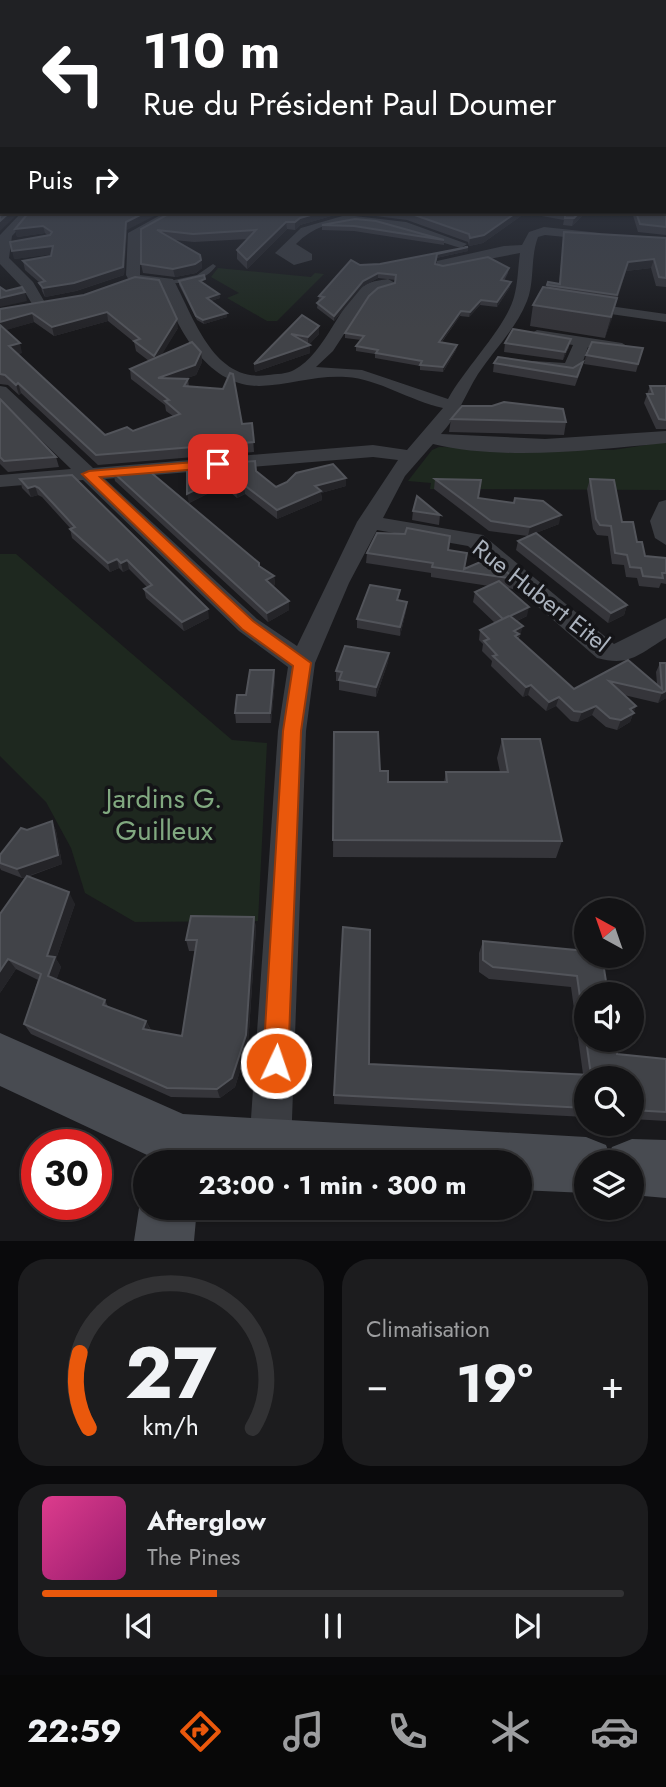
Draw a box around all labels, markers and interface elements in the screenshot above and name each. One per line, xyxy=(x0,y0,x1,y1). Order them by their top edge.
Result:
text: 110 m xyxy=(143,16,280,86)
icon: left xyxy=(28,28,119,119)
text: Rue du Président Paul Doumer xyxy=(143,81,557,127)
text: Puis xyxy=(28,161,73,199)
icon: right xyxy=(87,161,125,199)
pin xyxy=(188,434,248,494)
icon: arrive xyxy=(199,445,237,483)
street label: Rue Hubert Eitel xyxy=(465,531,617,660)
park label: Jardins G. Guilleux xyxy=(102,778,222,851)
north arrow xyxy=(574,898,644,968)
map controls xyxy=(574,898,644,1220)
button: sound xyxy=(574,982,644,1052)
position arrow xyxy=(239,1026,313,1100)
button: search xyxy=(574,1066,644,1136)
speed limit sign: 30 xyxy=(21,1129,112,1220)
button: layers xyxy=(574,1150,644,1220)
text: 23:00 · 1 min · 300 m xyxy=(198,1166,467,1204)
text: Climatisation xyxy=(366,1312,490,1346)
text: 27 xyxy=(125,1321,217,1426)
text: 19° xyxy=(456,1346,533,1422)
text: − xyxy=(366,1357,388,1412)
text: + xyxy=(601,1357,624,1412)
text: km/h xyxy=(143,1408,199,1444)
text: Afterglow xyxy=(147,1502,266,1540)
text: The Pines xyxy=(147,1540,240,1574)
icon: previous xyxy=(120,1607,158,1645)
icon: pause xyxy=(314,1607,352,1645)
icon: next xyxy=(508,1607,546,1645)
icon: directions xyxy=(176,1707,225,1756)
icon: music xyxy=(279,1707,328,1756)
icon: phone xyxy=(383,1707,432,1756)
icon: climate xyxy=(486,1707,535,1756)
icon: car xyxy=(590,1707,639,1756)
text: 22:59 xyxy=(27,1708,122,1754)

